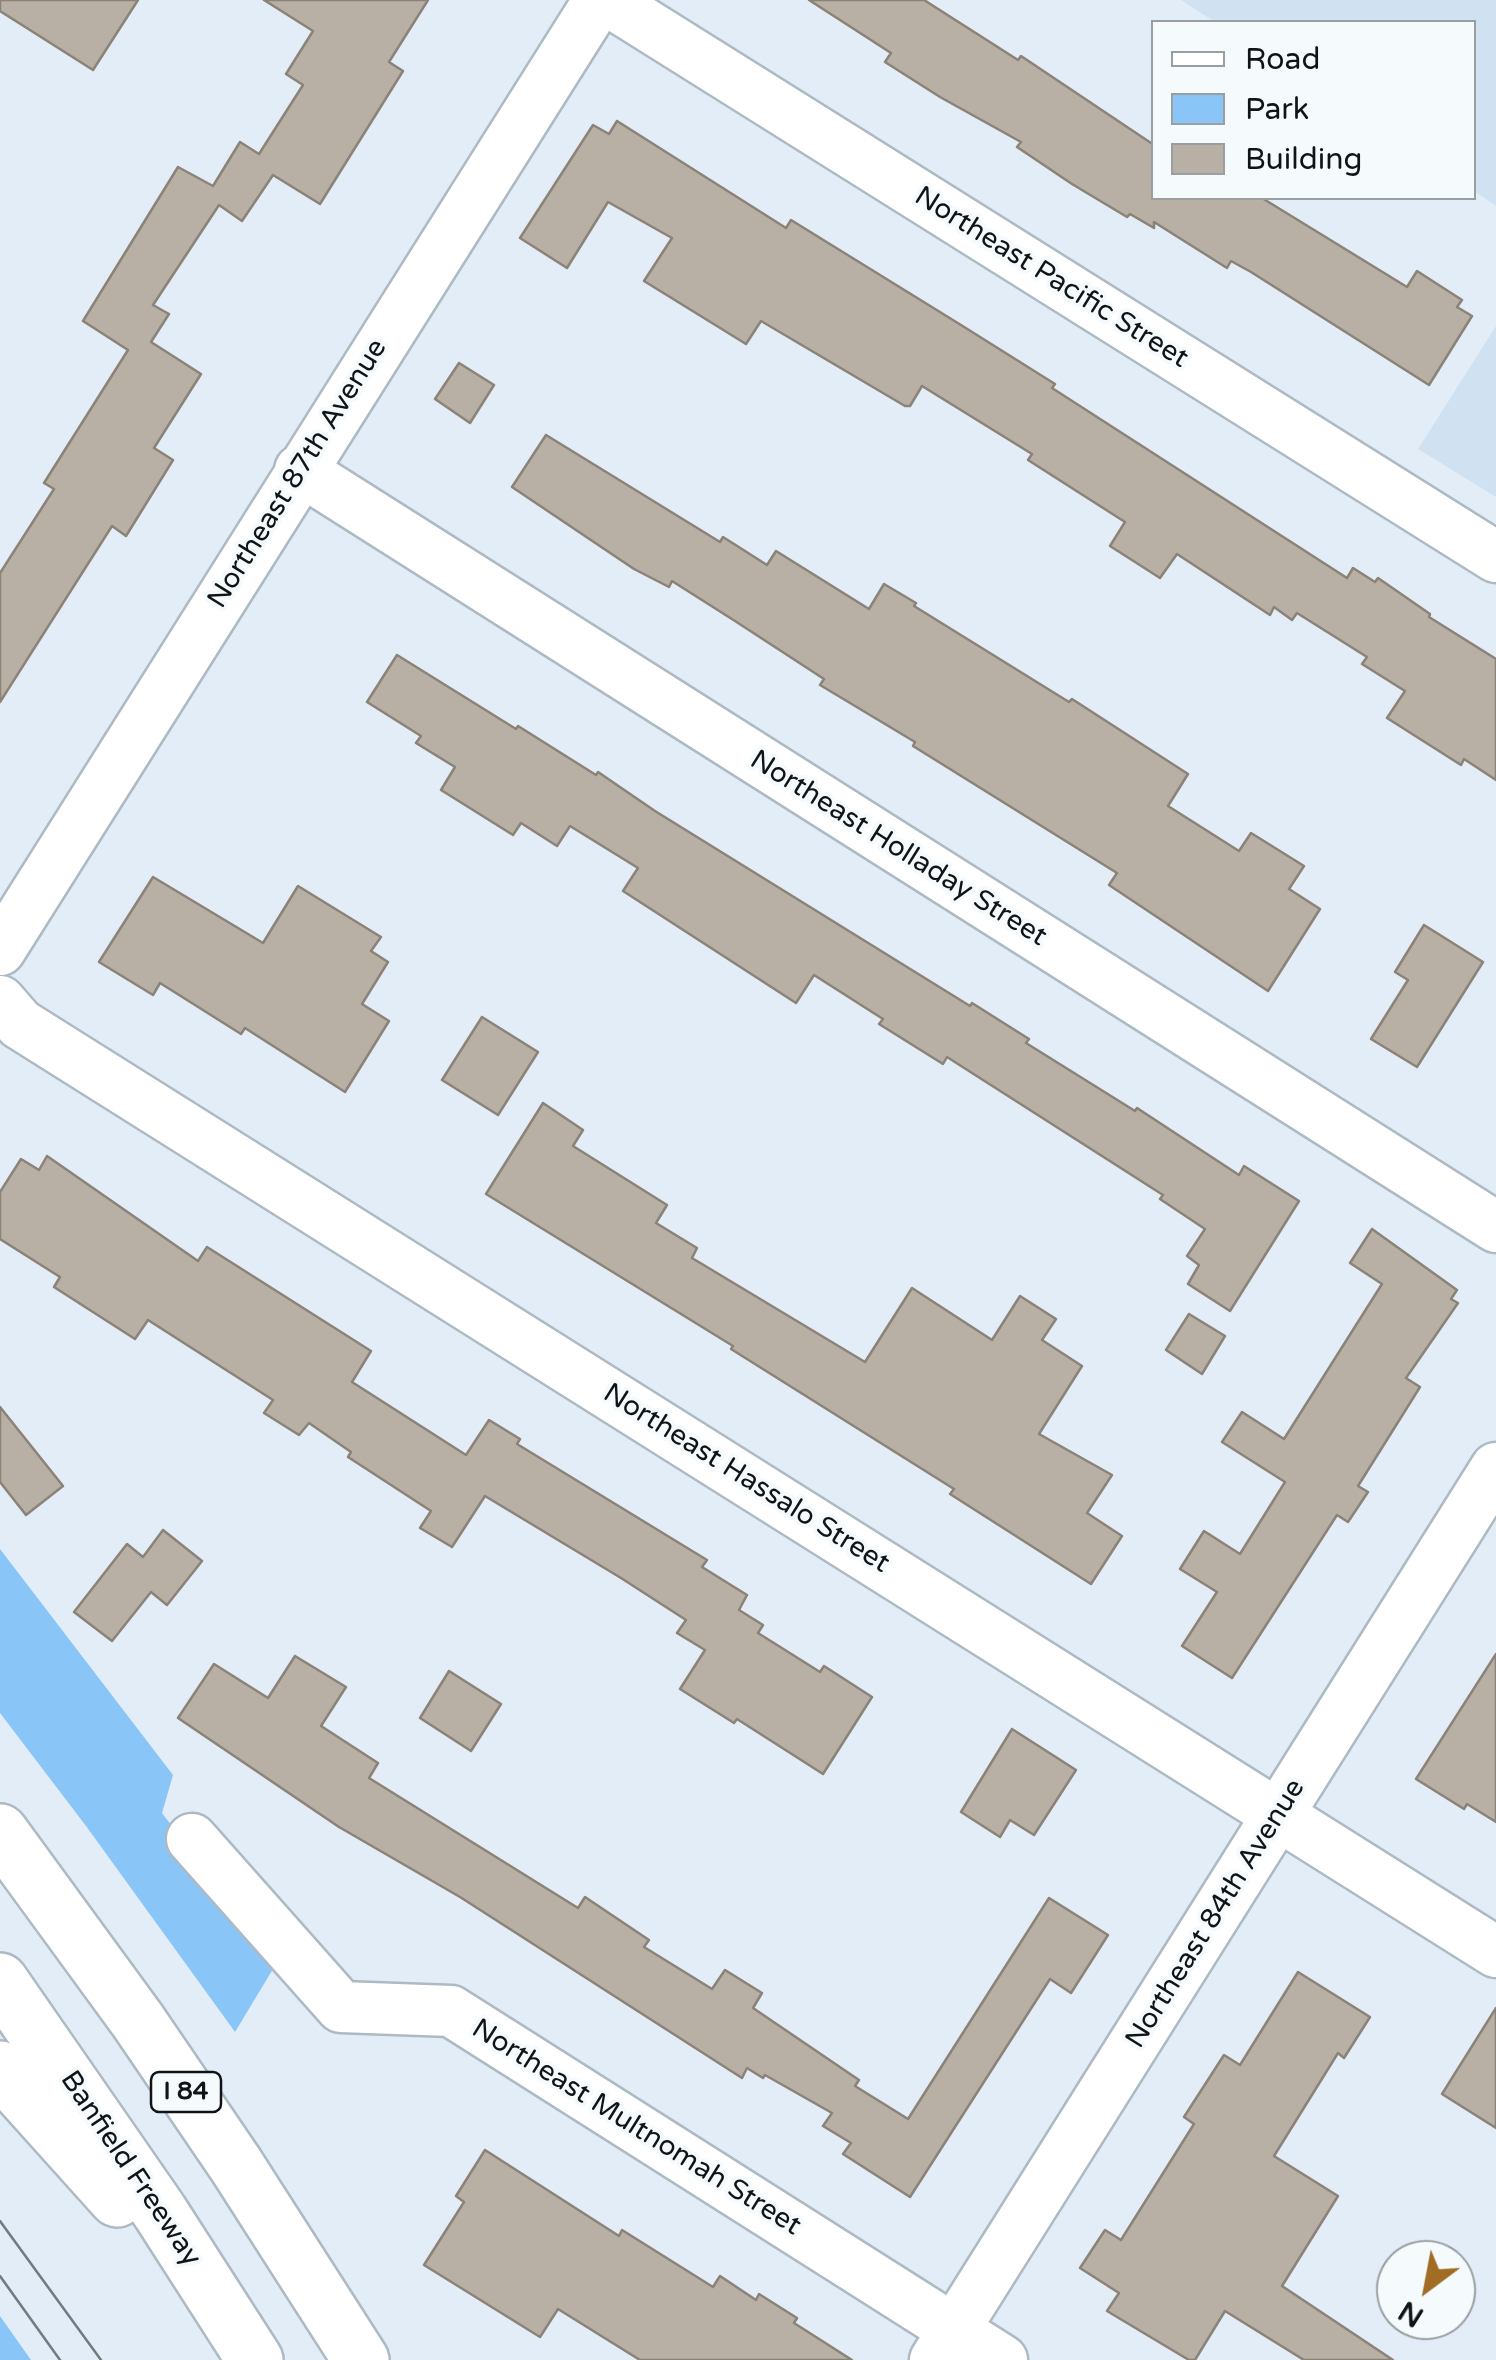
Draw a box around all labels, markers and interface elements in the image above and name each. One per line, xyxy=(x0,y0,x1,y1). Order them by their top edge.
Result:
legend xyxy=(1151,20,1476,200)
text: Road xyxy=(1245,41,1320,78)
text: Park xyxy=(1245,91,1309,128)
text: Building xyxy=(1245,141,1362,178)
street label: Northeast Pacific Street xyxy=(908,180,1194,376)
street label: Northeast 87th Avenue xyxy=(201,333,395,615)
street label: Northeast Holladay Street xyxy=(743,744,1053,954)
street label: Northeast Hassalo Street xyxy=(597,1377,895,1581)
street label: Northeast 84th Avenue xyxy=(1119,1773,1313,2055)
street label: Northeast Multnomah Street xyxy=(465,2013,807,2243)
street label: Banfield Freeway xyxy=(52,2065,208,2273)
road number: I 84 xyxy=(151,2072,221,2112)
north arrow xyxy=(1376,2240,1476,2340)
text: N xyxy=(1393,2293,1430,2334)

